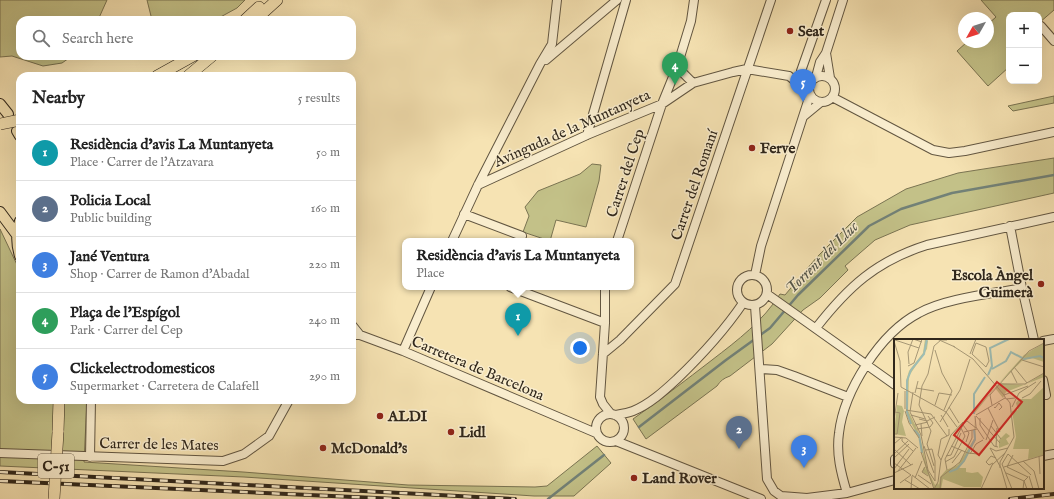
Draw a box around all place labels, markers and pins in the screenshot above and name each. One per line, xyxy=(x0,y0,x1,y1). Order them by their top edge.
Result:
place label: Seat xyxy=(798,22,825,41)
marker: Seat xyxy=(785,26,795,36)
pin: 4 xyxy=(662,52,688,85)
pin: 5 xyxy=(790,69,816,102)
place label: Ferve xyxy=(760,139,795,158)
marker: Ferve xyxy=(747,143,757,153)
place label: Escola Àngel Guimerà xyxy=(952,266,1034,302)
marker: Escola Àngel Guimerà xyxy=(1036,279,1046,289)
pin: 1 xyxy=(505,303,531,336)
place label: ALDI xyxy=(387,407,428,426)
marker: ALDI xyxy=(375,411,385,421)
pin: 2 xyxy=(726,416,752,449)
place label: Lidl xyxy=(459,423,487,442)
marker: Lidl xyxy=(446,427,456,437)
pin: 3 xyxy=(791,435,817,468)
place label: McDonald's xyxy=(331,439,408,458)
marker: McDonald's xyxy=(318,443,328,453)
place label: Land Rover xyxy=(642,469,717,488)
marker: Land Rover xyxy=(629,473,639,483)

